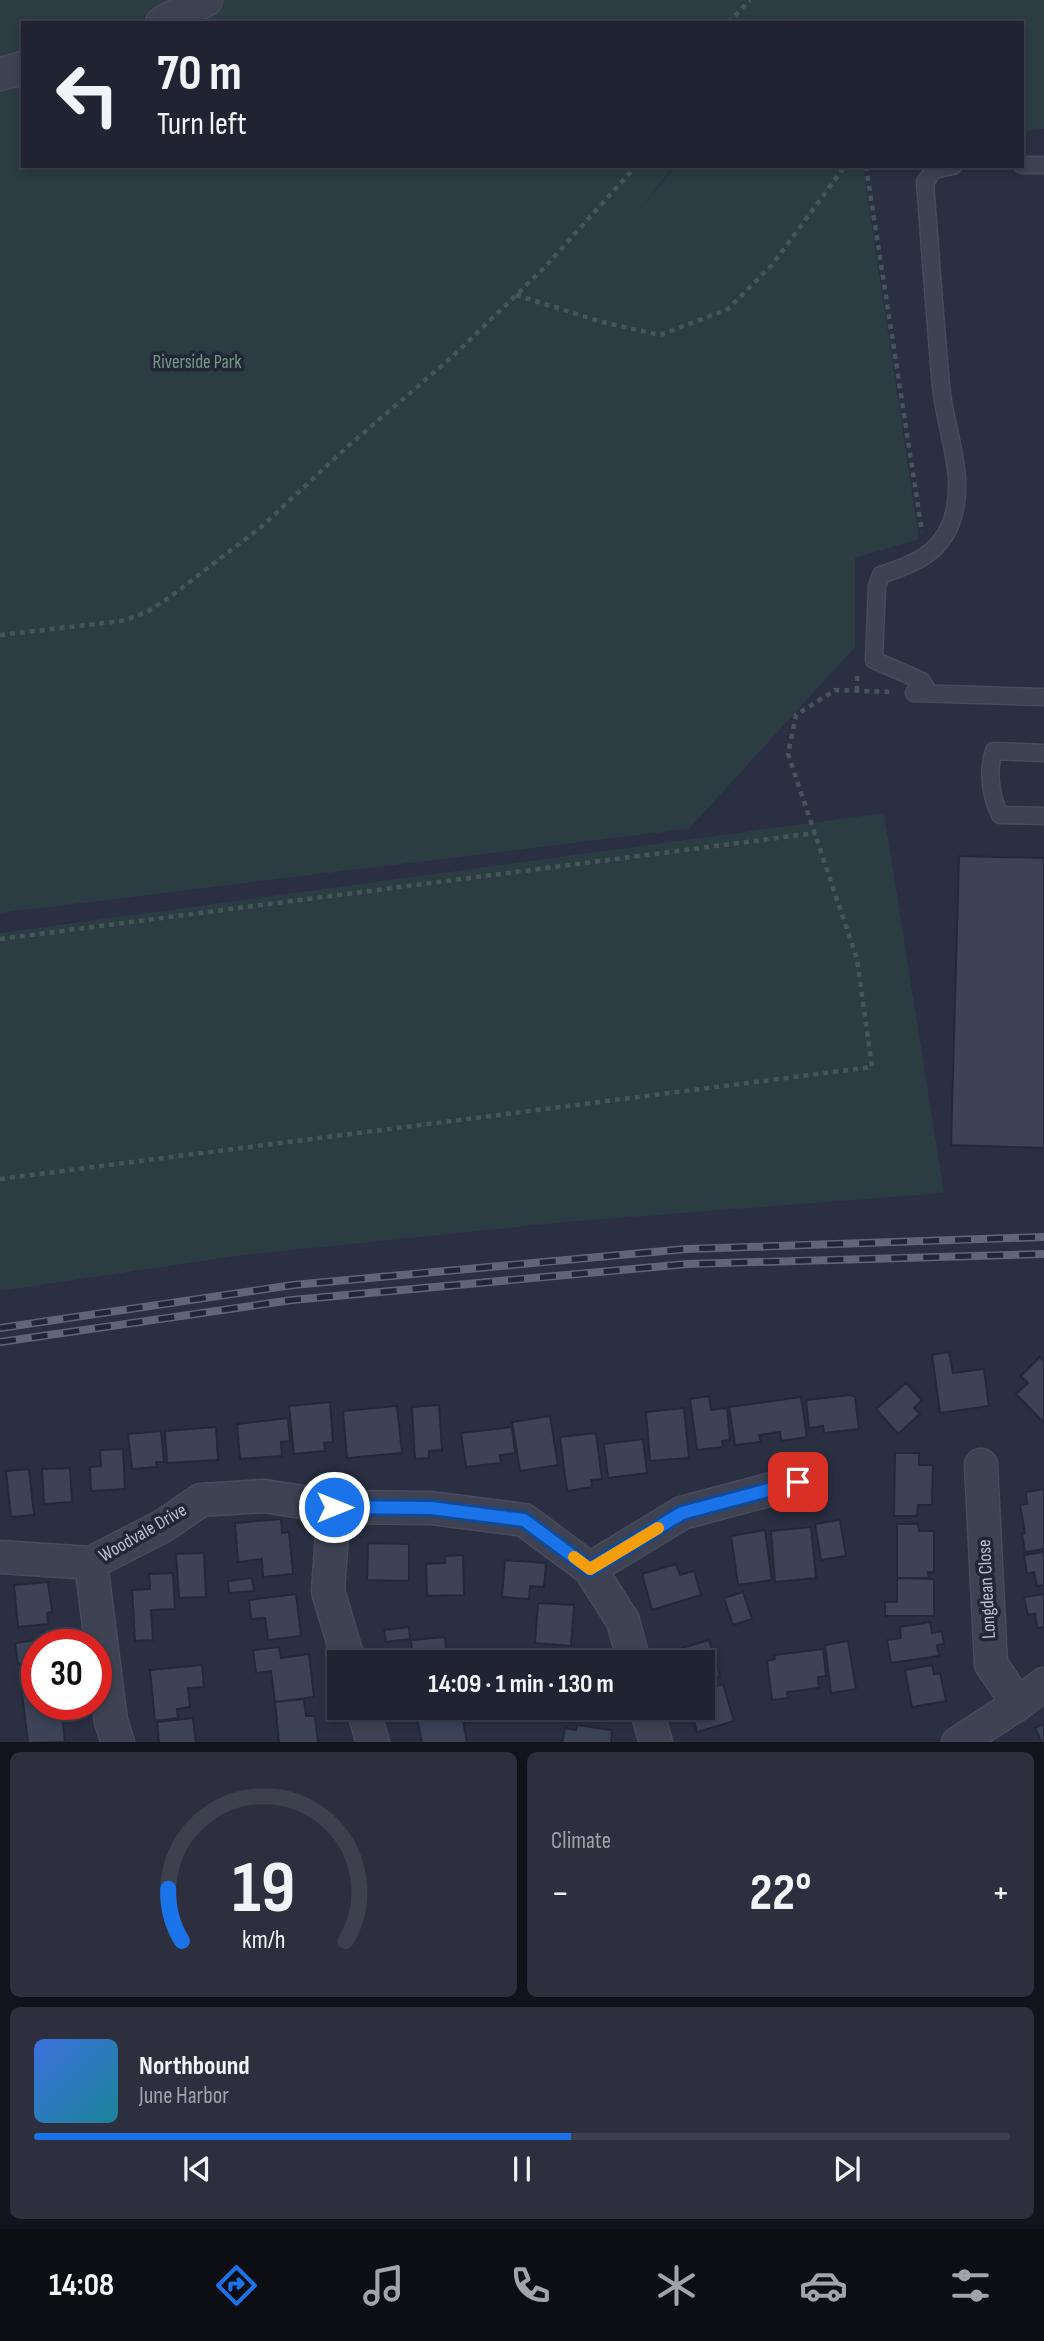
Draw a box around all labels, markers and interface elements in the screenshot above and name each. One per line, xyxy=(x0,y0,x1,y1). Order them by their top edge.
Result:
text: 70 m xyxy=(157,45,242,104)
icon: left xyxy=(42,49,133,140)
text: Turn left xyxy=(157,105,247,144)
park label: Riverside Park xyxy=(152,351,242,374)
pin xyxy=(768,1452,828,1512)
icon: arrive xyxy=(779,1463,817,1501)
position arrow xyxy=(297,1470,371,1544)
street label: Woodvale Drive xyxy=(95,1499,191,1567)
street label: Longdean Close xyxy=(973,1539,1001,1639)
speed limit sign: 30 xyxy=(21,1629,112,1720)
text: 14:09 · 1 min · 130 m xyxy=(428,1669,614,1700)
text: Climate xyxy=(551,1827,611,1855)
text: 19 xyxy=(232,1845,295,1933)
text: 22° xyxy=(749,1862,812,1925)
text: − xyxy=(551,1871,570,1916)
text: + xyxy=(991,1871,1010,1916)
text: km/h xyxy=(242,1924,285,1955)
text: Northbound xyxy=(139,2051,250,2082)
text: June Harbor xyxy=(139,2082,229,2110)
icon: previous xyxy=(178,2150,216,2188)
icon: pause xyxy=(503,2150,541,2188)
icon: next xyxy=(828,2150,866,2188)
icon: directions xyxy=(212,2261,261,2310)
icon: music xyxy=(359,2261,408,2310)
icon: phone xyxy=(506,2261,555,2310)
icon: climate xyxy=(652,2261,701,2310)
icon: car xyxy=(799,2261,848,2310)
icon: filters xyxy=(946,2261,995,2310)
text: 14:08 xyxy=(49,2266,114,2305)

